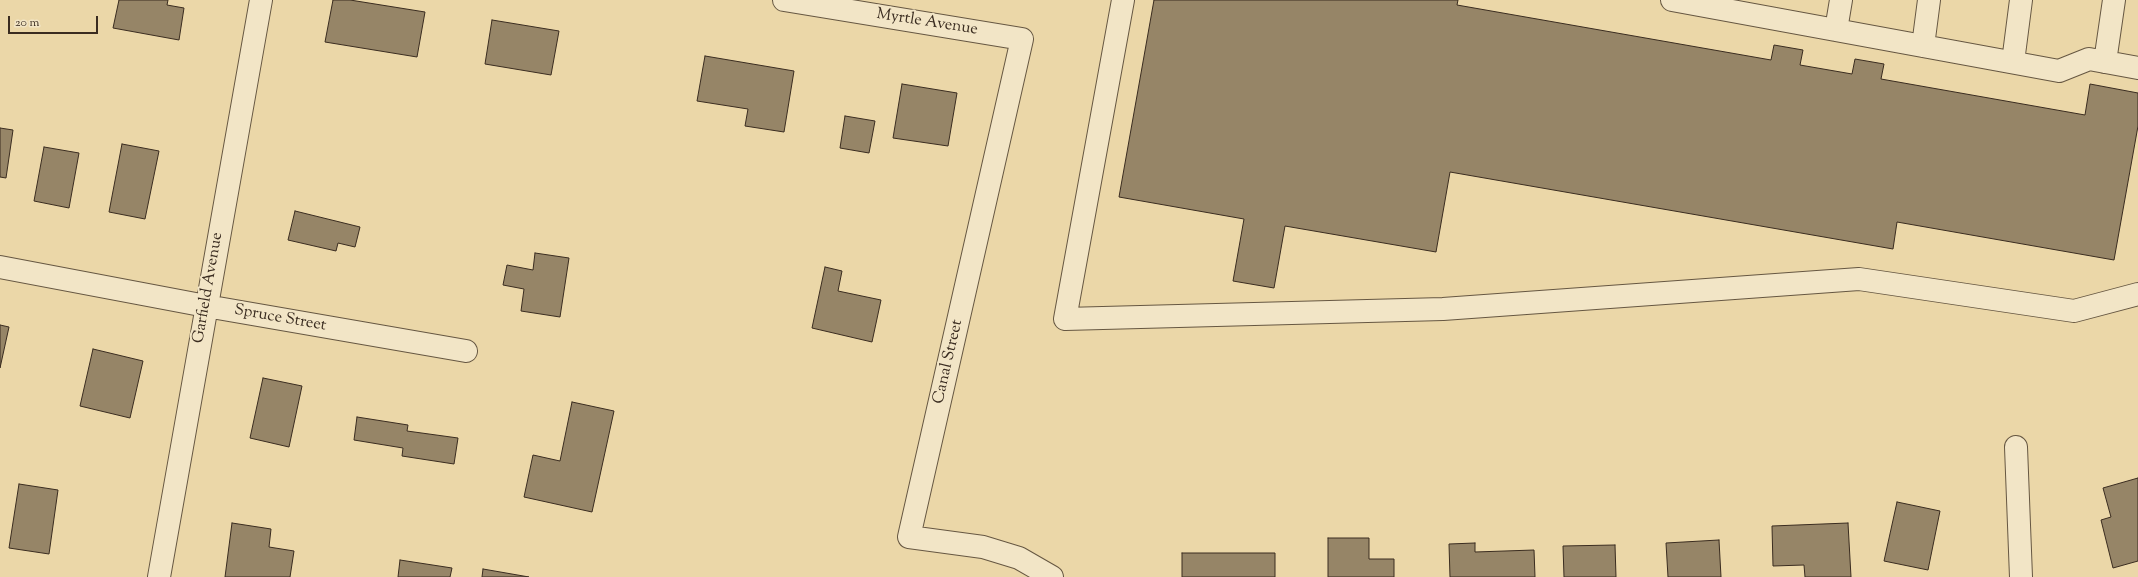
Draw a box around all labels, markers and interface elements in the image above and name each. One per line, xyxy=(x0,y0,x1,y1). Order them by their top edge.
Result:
street label: Myrtle Avenue xyxy=(875,5,979,41)
scale bar xyxy=(10,8,100,34)
text: 20 m xyxy=(15,14,39,32)
street label: Garfield Avenue xyxy=(190,231,228,345)
street label: Spruce Street xyxy=(233,301,327,337)
street label: Canal Street xyxy=(930,318,968,406)

